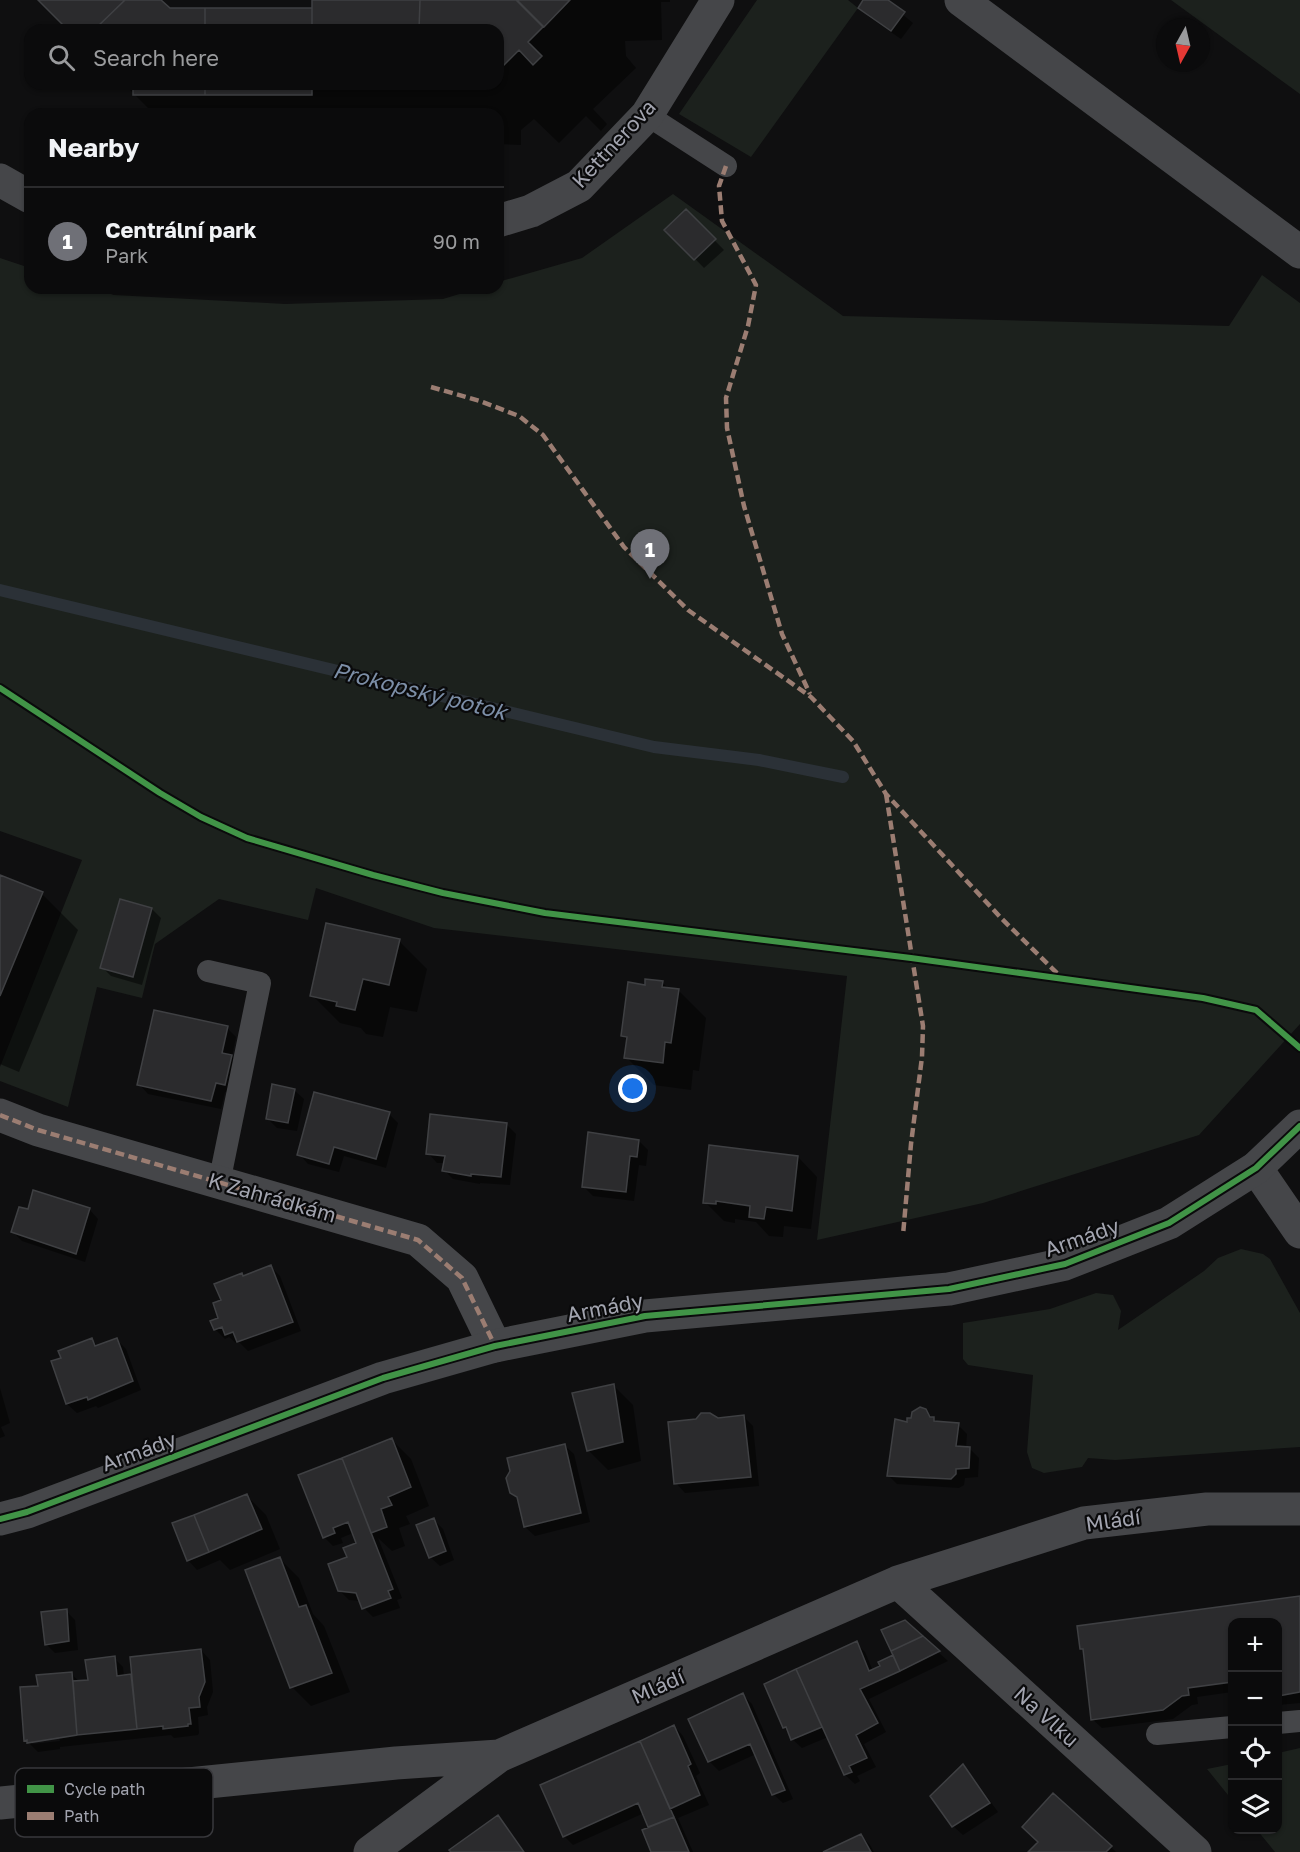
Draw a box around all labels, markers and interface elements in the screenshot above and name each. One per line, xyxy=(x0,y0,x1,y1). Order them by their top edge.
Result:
north arrow xyxy=(1156,18,1210,72)
search box xyxy=(24,24,504,90)
icon: search xyxy=(45,41,78,74)
text: Search here xyxy=(93,44,219,71)
street label: Kettnerova xyxy=(566,94,661,193)
text: Nearby xyxy=(48,132,139,163)
text: Centrální park xyxy=(105,216,257,243)
text: 1 xyxy=(62,229,73,253)
text: 90 m xyxy=(433,229,480,253)
text: Park xyxy=(105,243,148,267)
pin: 1 xyxy=(630,530,670,579)
water label: Prokopský potok xyxy=(331,656,512,726)
your location xyxy=(618,1074,647,1103)
street label: K Zahrádkám xyxy=(205,1166,339,1228)
street label: Armády xyxy=(1041,1212,1123,1262)
street label: Armády xyxy=(564,1287,646,1327)
street label: Armády xyxy=(98,1426,180,1477)
street label: Mládí xyxy=(1084,1503,1143,1537)
map controls xyxy=(1228,1618,1282,1834)
button: + xyxy=(1228,1618,1282,1672)
street label: Mládí xyxy=(627,1662,689,1709)
button: − xyxy=(1228,1672,1282,1726)
street label: Na Vlku xyxy=(1009,1680,1085,1752)
button: locate xyxy=(1228,1726,1282,1780)
legend xyxy=(15,1768,213,1837)
text: Cycle path xyxy=(64,1779,145,1799)
button: layers xyxy=(1228,1780,1282,1834)
text: Path xyxy=(64,1806,99,1826)

